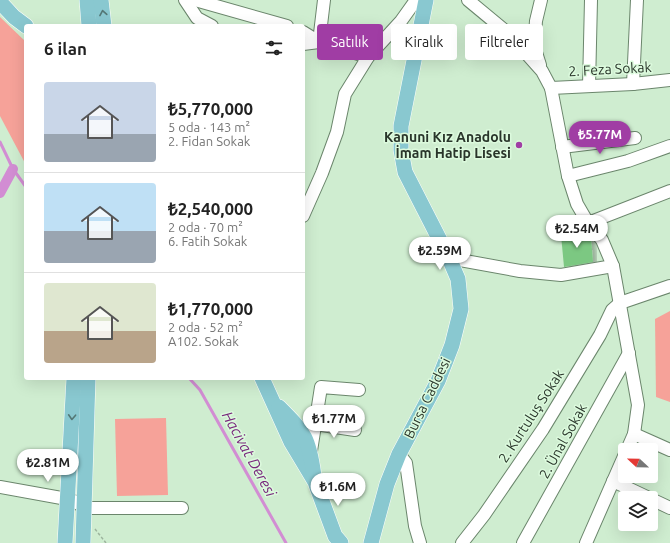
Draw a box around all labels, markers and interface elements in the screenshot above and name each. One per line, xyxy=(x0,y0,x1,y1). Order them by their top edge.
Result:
one-way arrow xyxy=(99,10,108,16)
chip: Satılık xyxy=(317,24,383,60)
chip: Kiralık xyxy=(391,24,457,60)
chip: Filtreler xyxy=(465,24,543,60)
icon: filters xyxy=(263,37,285,59)
text: 6 ilan xyxy=(44,39,87,58)
street label: 2. Feza Sokak xyxy=(568,59,652,79)
icon: home xyxy=(76,98,124,146)
text: ₺5,770,000 xyxy=(168,99,253,118)
text: 5 oda · 143 m² xyxy=(168,120,250,134)
pin: ₺5.77M xyxy=(567,121,633,155)
text: ₺5.77M xyxy=(578,127,622,141)
place label: Kanuni Kız Anadolu İmam Hatip Lisesi xyxy=(384,129,511,161)
text: 2. Fidan Sokak xyxy=(168,134,250,148)
marker: Kanuni Kız Anadolu İmam Hatip Lisesi xyxy=(514,140,524,150)
icon: home xyxy=(76,199,124,247)
text: ₺2,540,000 xyxy=(168,199,253,218)
pin: ₺2.54M xyxy=(544,215,610,249)
text: 2 oda · 70 m² xyxy=(168,220,243,234)
text: ₺2.54M xyxy=(555,221,599,235)
text: 6. Fatih Sokak xyxy=(168,234,247,248)
pin: ₺2.59M xyxy=(407,237,473,271)
text: ₺2.59M xyxy=(418,243,462,257)
icon: home xyxy=(76,299,124,347)
text: ₺1,770,000 xyxy=(168,299,253,318)
text: 2 oda · 52 m² xyxy=(168,320,243,334)
text: A102. Sokak xyxy=(168,334,239,348)
street label: Bursa Caddesi xyxy=(401,355,453,441)
street label: 2. Kurtuluş Sokak xyxy=(495,367,567,465)
street label: 2. Ünal Sokak xyxy=(535,400,590,481)
pin: ₺1.77M xyxy=(301,405,367,439)
water label: Hacivat Deresi xyxy=(219,408,281,501)
text: ₺1.77M xyxy=(312,411,356,425)
one-way arrow xyxy=(67,414,76,420)
north arrow xyxy=(618,443,658,483)
map controls xyxy=(618,443,658,531)
pin: ₺2.81M xyxy=(15,449,81,483)
text: ₺2.81M xyxy=(26,455,70,469)
pin: ₺1.6M xyxy=(310,473,366,507)
text: ₺1.6M xyxy=(320,479,356,493)
button: layers xyxy=(618,491,658,531)

